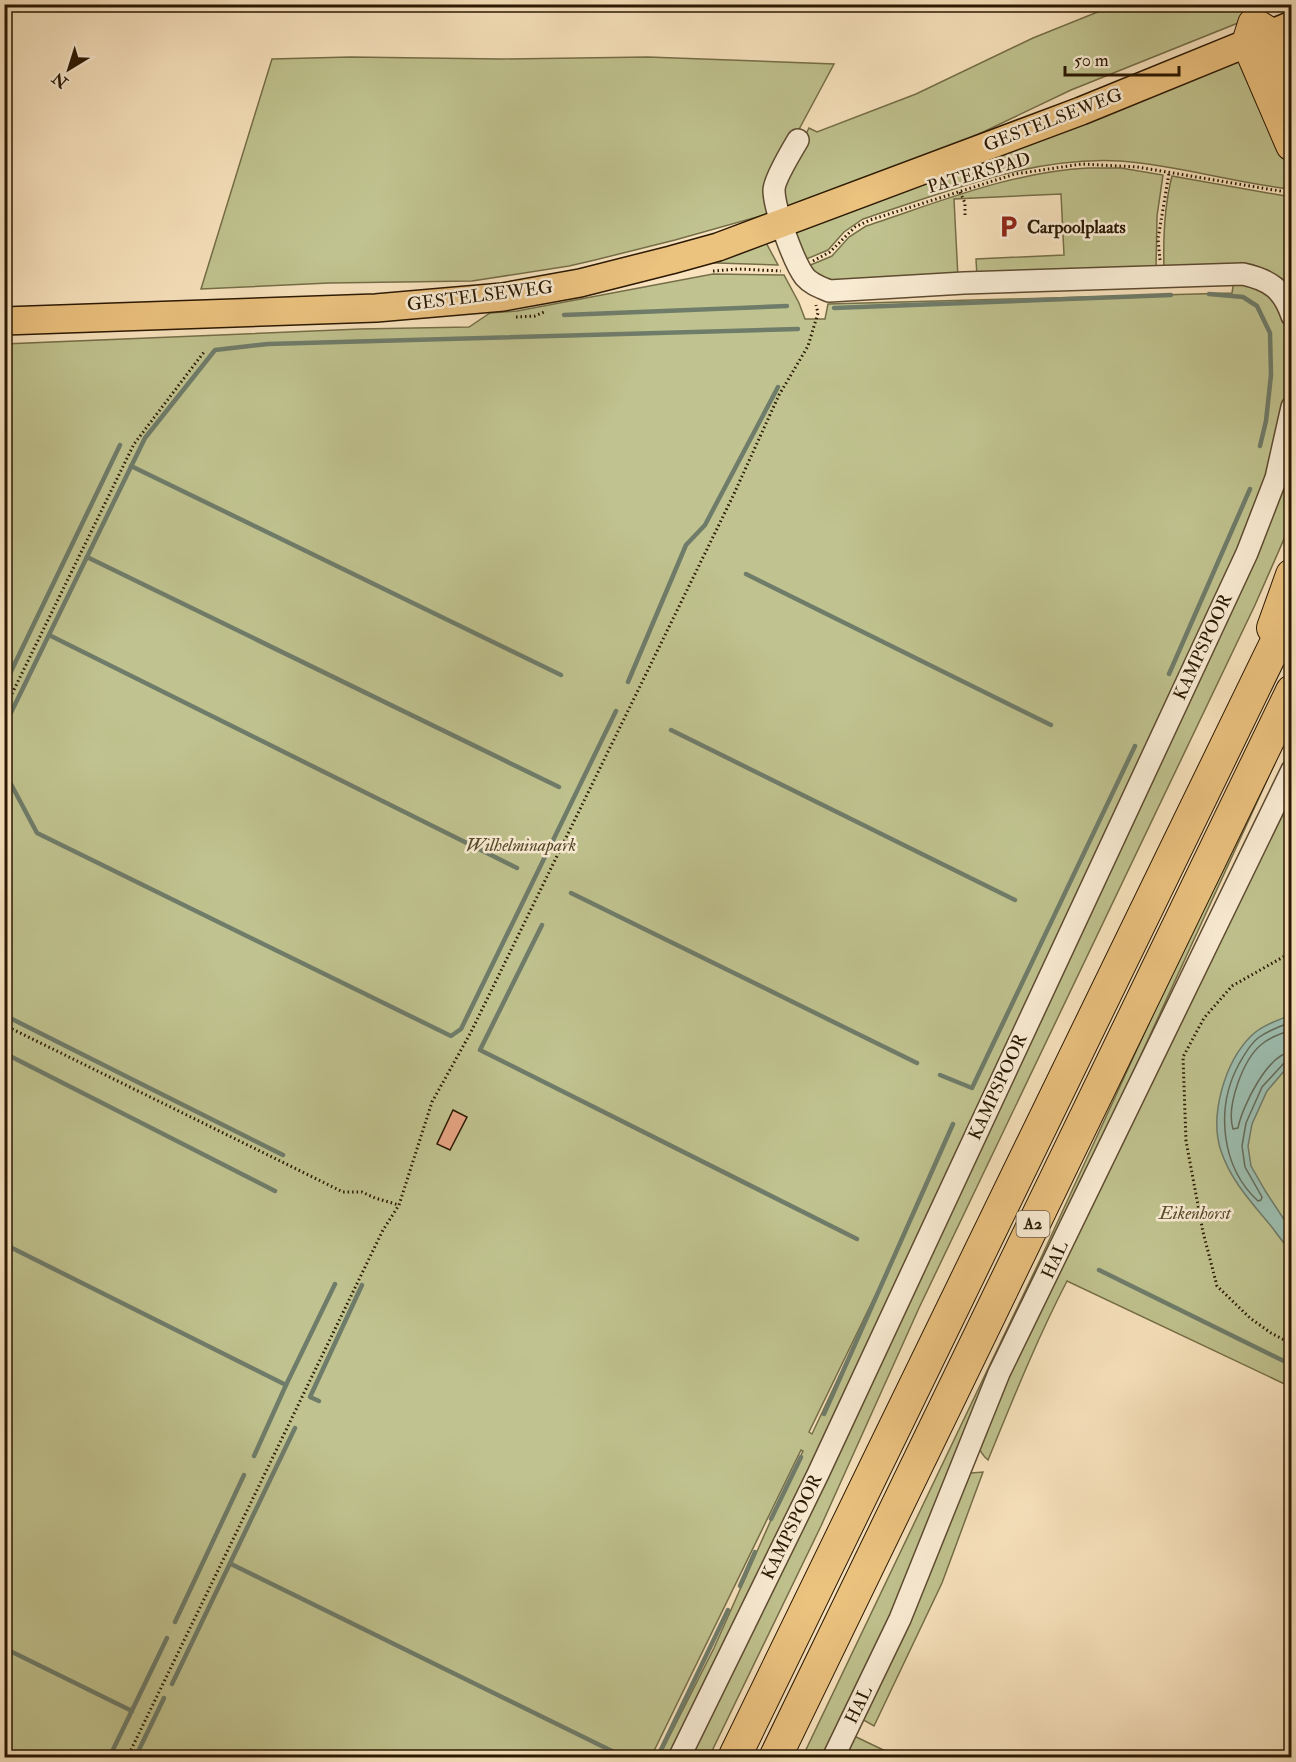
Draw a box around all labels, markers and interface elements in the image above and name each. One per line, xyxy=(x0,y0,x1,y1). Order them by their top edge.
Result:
north arrow xyxy=(39,39,99,99)
scale bar xyxy=(1065,39,1179,77)
text: 50 m xyxy=(1074,49,1109,72)
text: N xyxy=(48,67,73,93)
street label: GESTELSEWEG xyxy=(980,83,1126,157)
street label: PATERSPAD xyxy=(925,147,1033,199)
parking icon: Carpoolplaats xyxy=(996,214,1022,240)
place label: Carpoolplaats xyxy=(1027,216,1126,239)
street label: GESTELSEWEG xyxy=(406,276,554,316)
street label: KAMPSPOOR xyxy=(1168,589,1238,704)
park label: Wilhelminapark xyxy=(466,834,576,857)
street label: KAMPSPOOR xyxy=(963,1029,1033,1144)
park label: Eikenhorst xyxy=(1158,1202,1232,1225)
road number: A2 xyxy=(1016,1211,1050,1237)
street label: HAL xyxy=(1036,1237,1074,1283)
street label: KAMPSPOOR xyxy=(757,1470,828,1583)
street label: HAL xyxy=(840,1682,878,1728)

